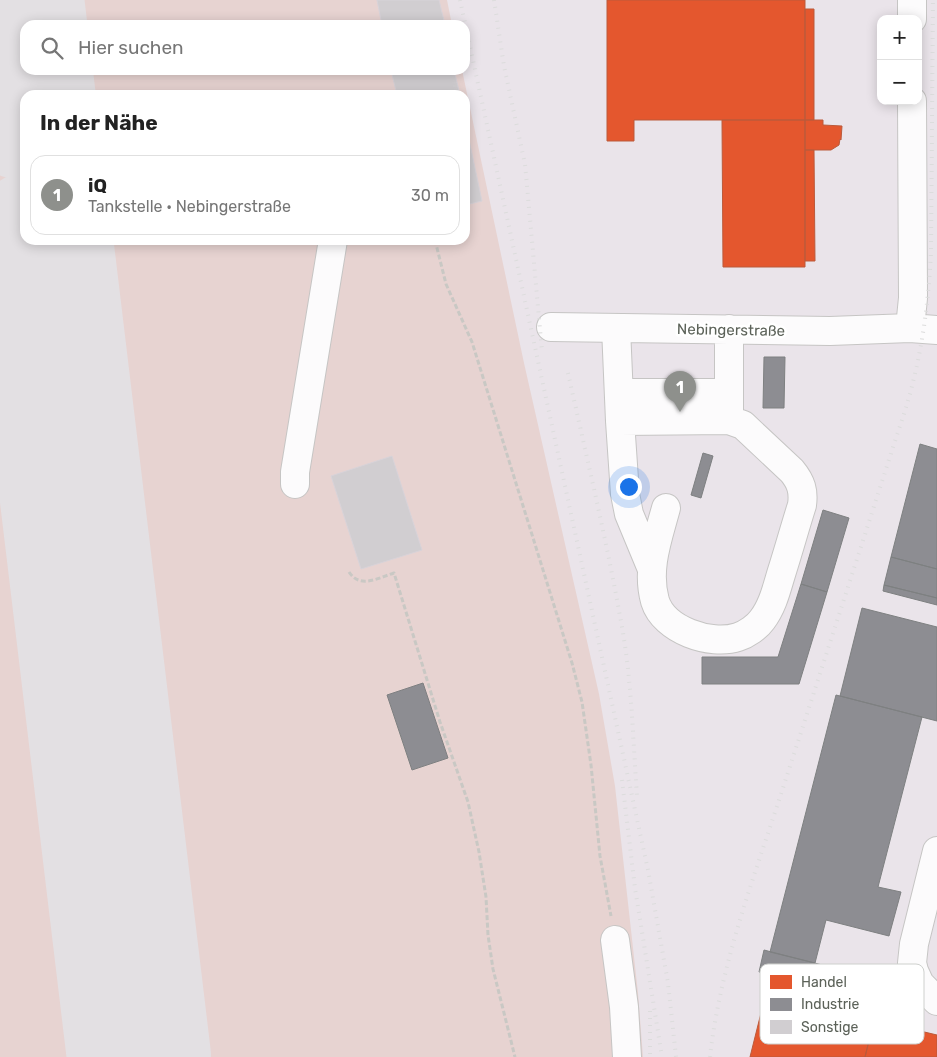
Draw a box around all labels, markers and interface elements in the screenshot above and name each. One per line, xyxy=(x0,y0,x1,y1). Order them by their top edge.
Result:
map controls xyxy=(877,15,922,105)
button: + xyxy=(877,15,922,60)
search box xyxy=(20,20,470,75)
icon: search xyxy=(38,34,66,62)
text: Hier suchen xyxy=(78,36,184,59)
button: − xyxy=(877,60,922,105)
text: In der Nähe xyxy=(40,110,158,135)
text: iQ xyxy=(88,174,107,197)
text: 1 xyxy=(53,186,61,205)
text: 30 m xyxy=(411,186,449,205)
text: Tankstelle · Nebingerstraße xyxy=(88,197,291,216)
street label: Nebingerstraße xyxy=(677,320,785,340)
pin: 1 xyxy=(664,371,696,412)
your location xyxy=(616,474,642,500)
legend xyxy=(760,964,924,1044)
text: Handel xyxy=(801,974,847,991)
text: Industrie xyxy=(801,996,859,1013)
text: Sonstige xyxy=(801,1019,859,1036)

